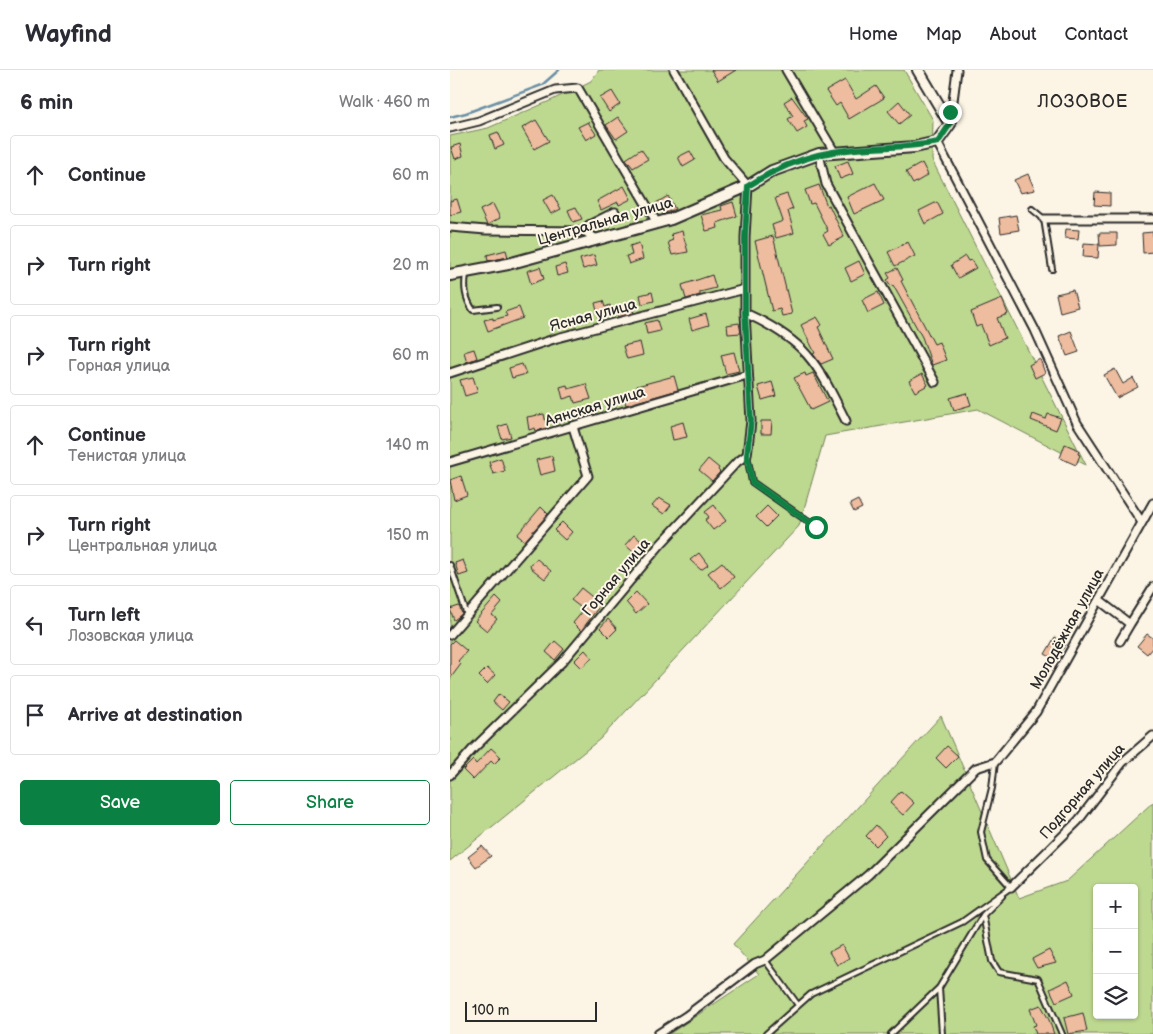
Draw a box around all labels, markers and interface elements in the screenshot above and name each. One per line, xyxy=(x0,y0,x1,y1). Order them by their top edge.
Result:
text: Wayfind xyxy=(25,20,112,49)
text: Home xyxy=(849,24,898,45)
text: Map xyxy=(926,24,962,45)
text: About xyxy=(990,24,1037,45)
text: Contact xyxy=(1065,24,1128,45)
text: 6 min xyxy=(20,90,73,115)
district label: ЛОЗОВОЕ xyxy=(1037,91,1128,112)
text: Walk · 460 m xyxy=(339,93,430,112)
route end xyxy=(939,101,962,124)
icon: ahead xyxy=(21,161,49,189)
text: Continue xyxy=(68,164,146,187)
text: 60 m xyxy=(392,166,429,185)
street label: Центральная улица xyxy=(535,193,675,250)
icon: right xyxy=(21,251,49,279)
text: Turn right xyxy=(68,254,151,277)
text: 20 m xyxy=(393,256,429,275)
street label: Ясная улица xyxy=(548,295,639,336)
text: Turn right xyxy=(68,334,151,357)
icon: right xyxy=(21,341,49,369)
text: 60 m xyxy=(392,346,429,365)
text: Горная улица xyxy=(68,357,170,376)
street label: Аянская улица xyxy=(542,382,648,431)
text: Continue xyxy=(68,424,146,447)
icon: ahead xyxy=(21,431,49,459)
text: 140 m xyxy=(386,436,429,455)
text: Тенистая улица xyxy=(68,447,186,466)
text: Turn right xyxy=(68,514,151,537)
route start xyxy=(805,516,828,539)
icon: right xyxy=(21,521,49,549)
text: 150 m xyxy=(387,526,429,545)
street label: Горная улица xyxy=(578,534,655,620)
text: Центральная улица xyxy=(68,537,217,556)
street label: Молодёжная улица xyxy=(1026,565,1109,693)
text: Turn left xyxy=(68,604,140,627)
icon: left xyxy=(21,611,49,639)
text: 30 m xyxy=(392,616,429,635)
text: Лозовская улица xyxy=(68,627,194,646)
icon: arrive xyxy=(21,701,49,729)
text: Arrive at destination xyxy=(68,704,243,727)
street label: Подгорная улица xyxy=(1036,739,1129,843)
button: Save xyxy=(20,780,220,825)
button: Share xyxy=(230,780,430,825)
map controls xyxy=(1093,884,1138,1019)
button: + xyxy=(1093,884,1138,929)
button: − xyxy=(1093,929,1138,974)
button: layers xyxy=(1093,974,1138,1019)
scale bar xyxy=(465,999,598,1022)
text: 100 m xyxy=(472,1002,509,1019)

